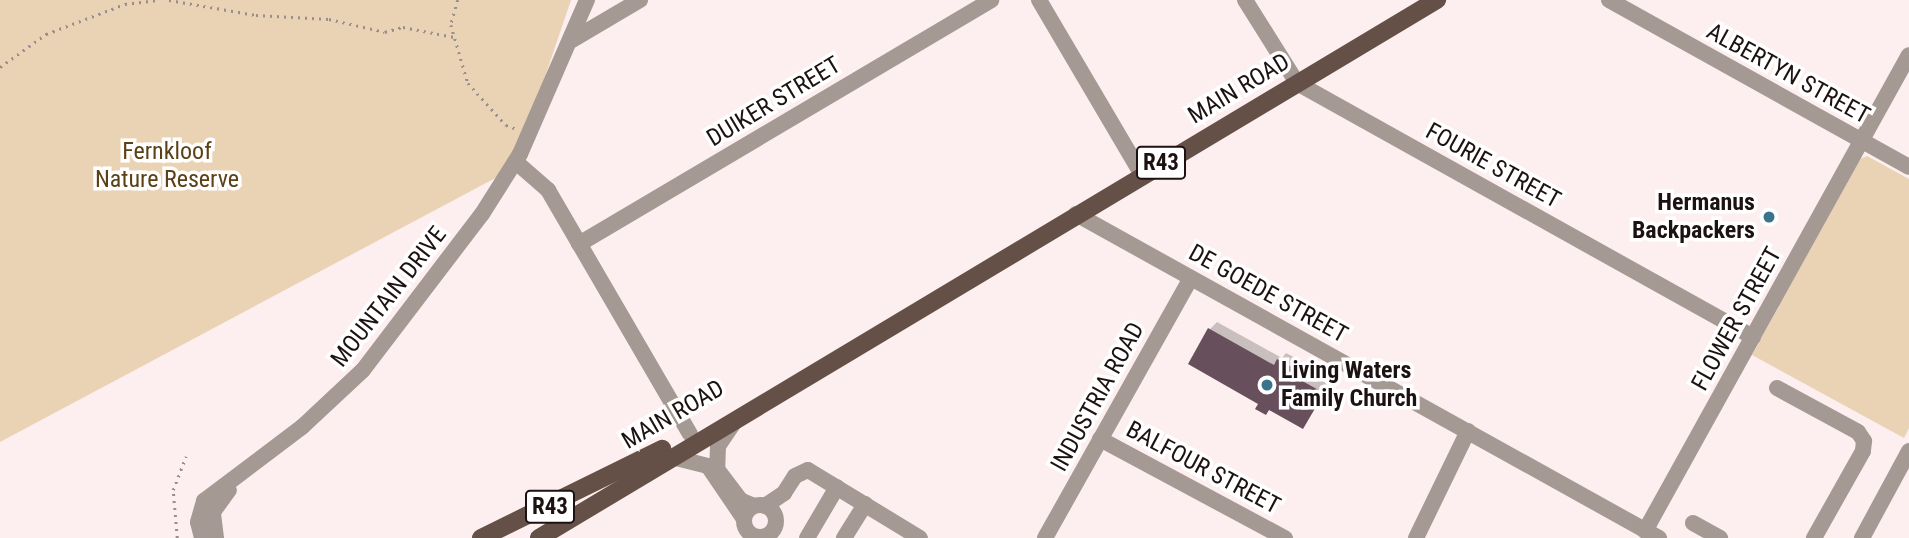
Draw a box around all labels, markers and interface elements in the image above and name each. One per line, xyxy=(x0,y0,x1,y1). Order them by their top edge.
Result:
street label: ALBERTYN STREET xyxy=(1701,17,1875,131)
street label: MAIN ROAD xyxy=(1183,48,1295,130)
street label: DUIKER STREET xyxy=(702,51,846,153)
street label: FOURIE STREET xyxy=(1420,117,1566,215)
park label: Fernkloof Nature Reserve xyxy=(95,138,239,194)
road number: R43 xyxy=(1135,144,1187,182)
place label: Hermanus Backpackers xyxy=(1632,189,1755,245)
marker: Hermanus Backpackers xyxy=(1761,209,1777,225)
street label: MOUNTAIN DRIVE xyxy=(325,221,453,373)
street label: DE GOEDE STREET xyxy=(1184,238,1352,350)
street label: FLOWER STREET xyxy=(1686,242,1788,396)
street label: INDUSTRIA ROAD xyxy=(1045,318,1151,476)
place label: Living Waters Family Church xyxy=(1281,357,1417,413)
street label: MAIN ROAD xyxy=(617,374,729,456)
marker: Living Waters Family Church xyxy=(1259,377,1275,393)
street label: BALFOUR STREET xyxy=(1121,415,1285,521)
road number: R43 xyxy=(524,488,576,526)

